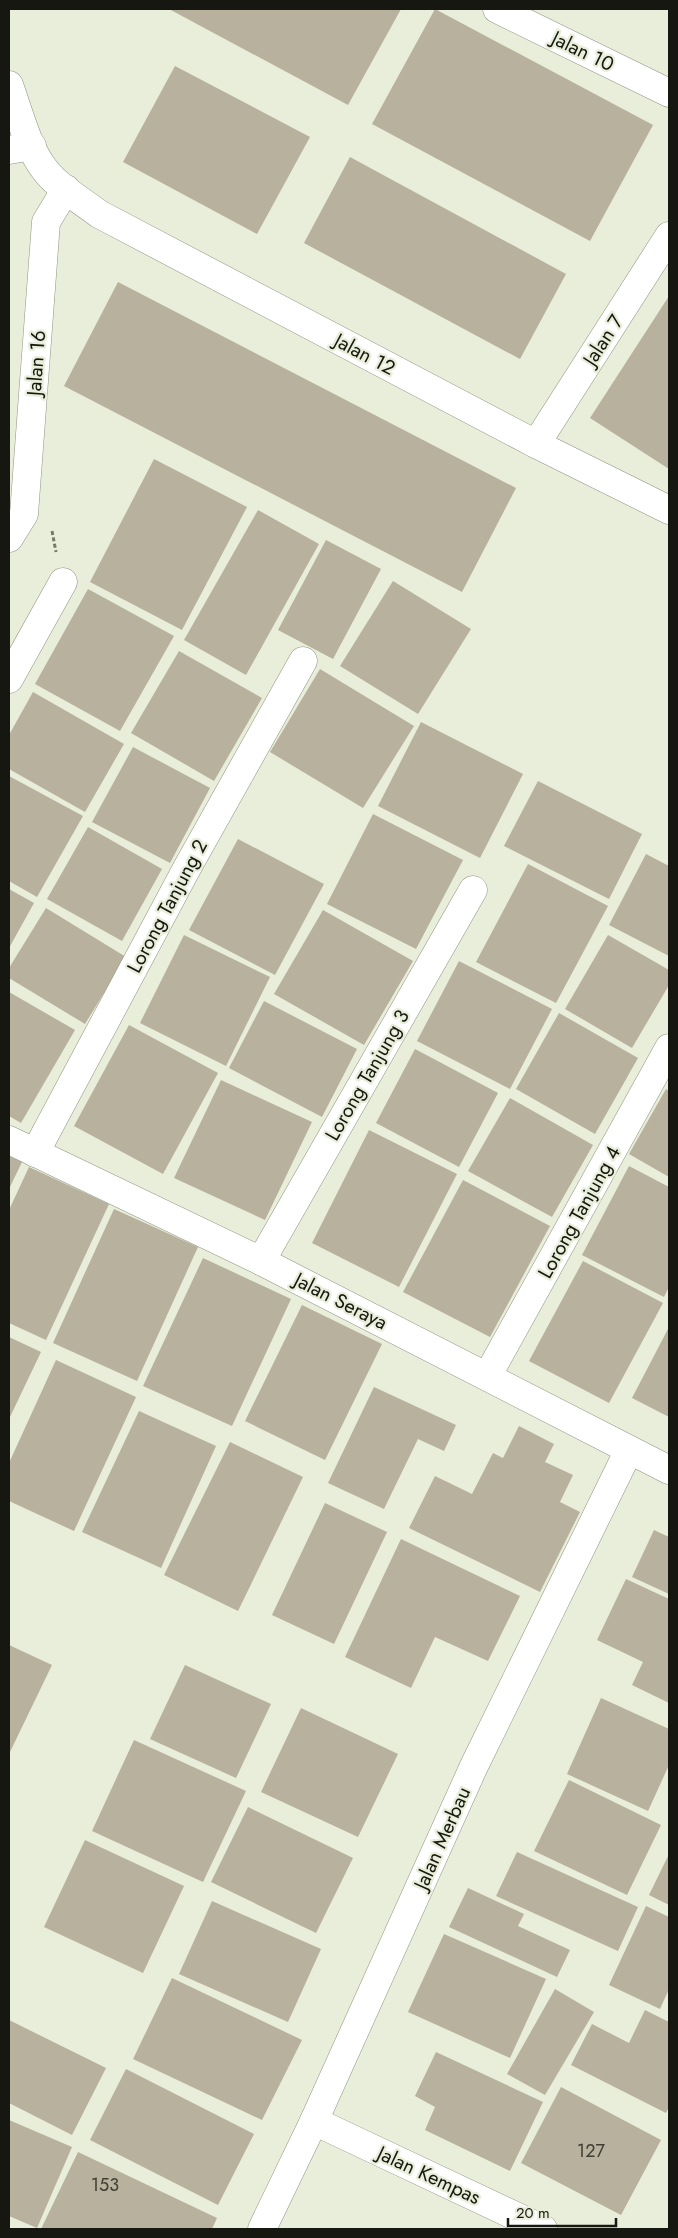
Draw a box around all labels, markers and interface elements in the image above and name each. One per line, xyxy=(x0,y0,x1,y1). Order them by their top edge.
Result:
street label: Jalan 10 xyxy=(544,23,619,79)
street label: Jalan 7 xyxy=(574,309,631,374)
street label: Jalan 12 xyxy=(326,325,401,383)
street label: Jalan 16 xyxy=(20,329,53,400)
street label: Lorong Tanjung 2 xyxy=(120,834,215,978)
street label: Lorong Tanjung 3 xyxy=(318,1004,417,1146)
street label: Lorong Tanjung 4 xyxy=(531,1140,628,1284)
street label: Jalan Seraya xyxy=(286,1264,392,1337)
street label: Jalan Merbau xyxy=(406,1782,478,1897)
street label: Jalan Kempas xyxy=(370,2138,485,2212)
house number: 127 xyxy=(577,2138,605,2164)
house number: 153 xyxy=(91,2172,119,2198)
scale bar xyxy=(508,2196,616,2228)
text: 20 m xyxy=(516,2202,550,2224)

